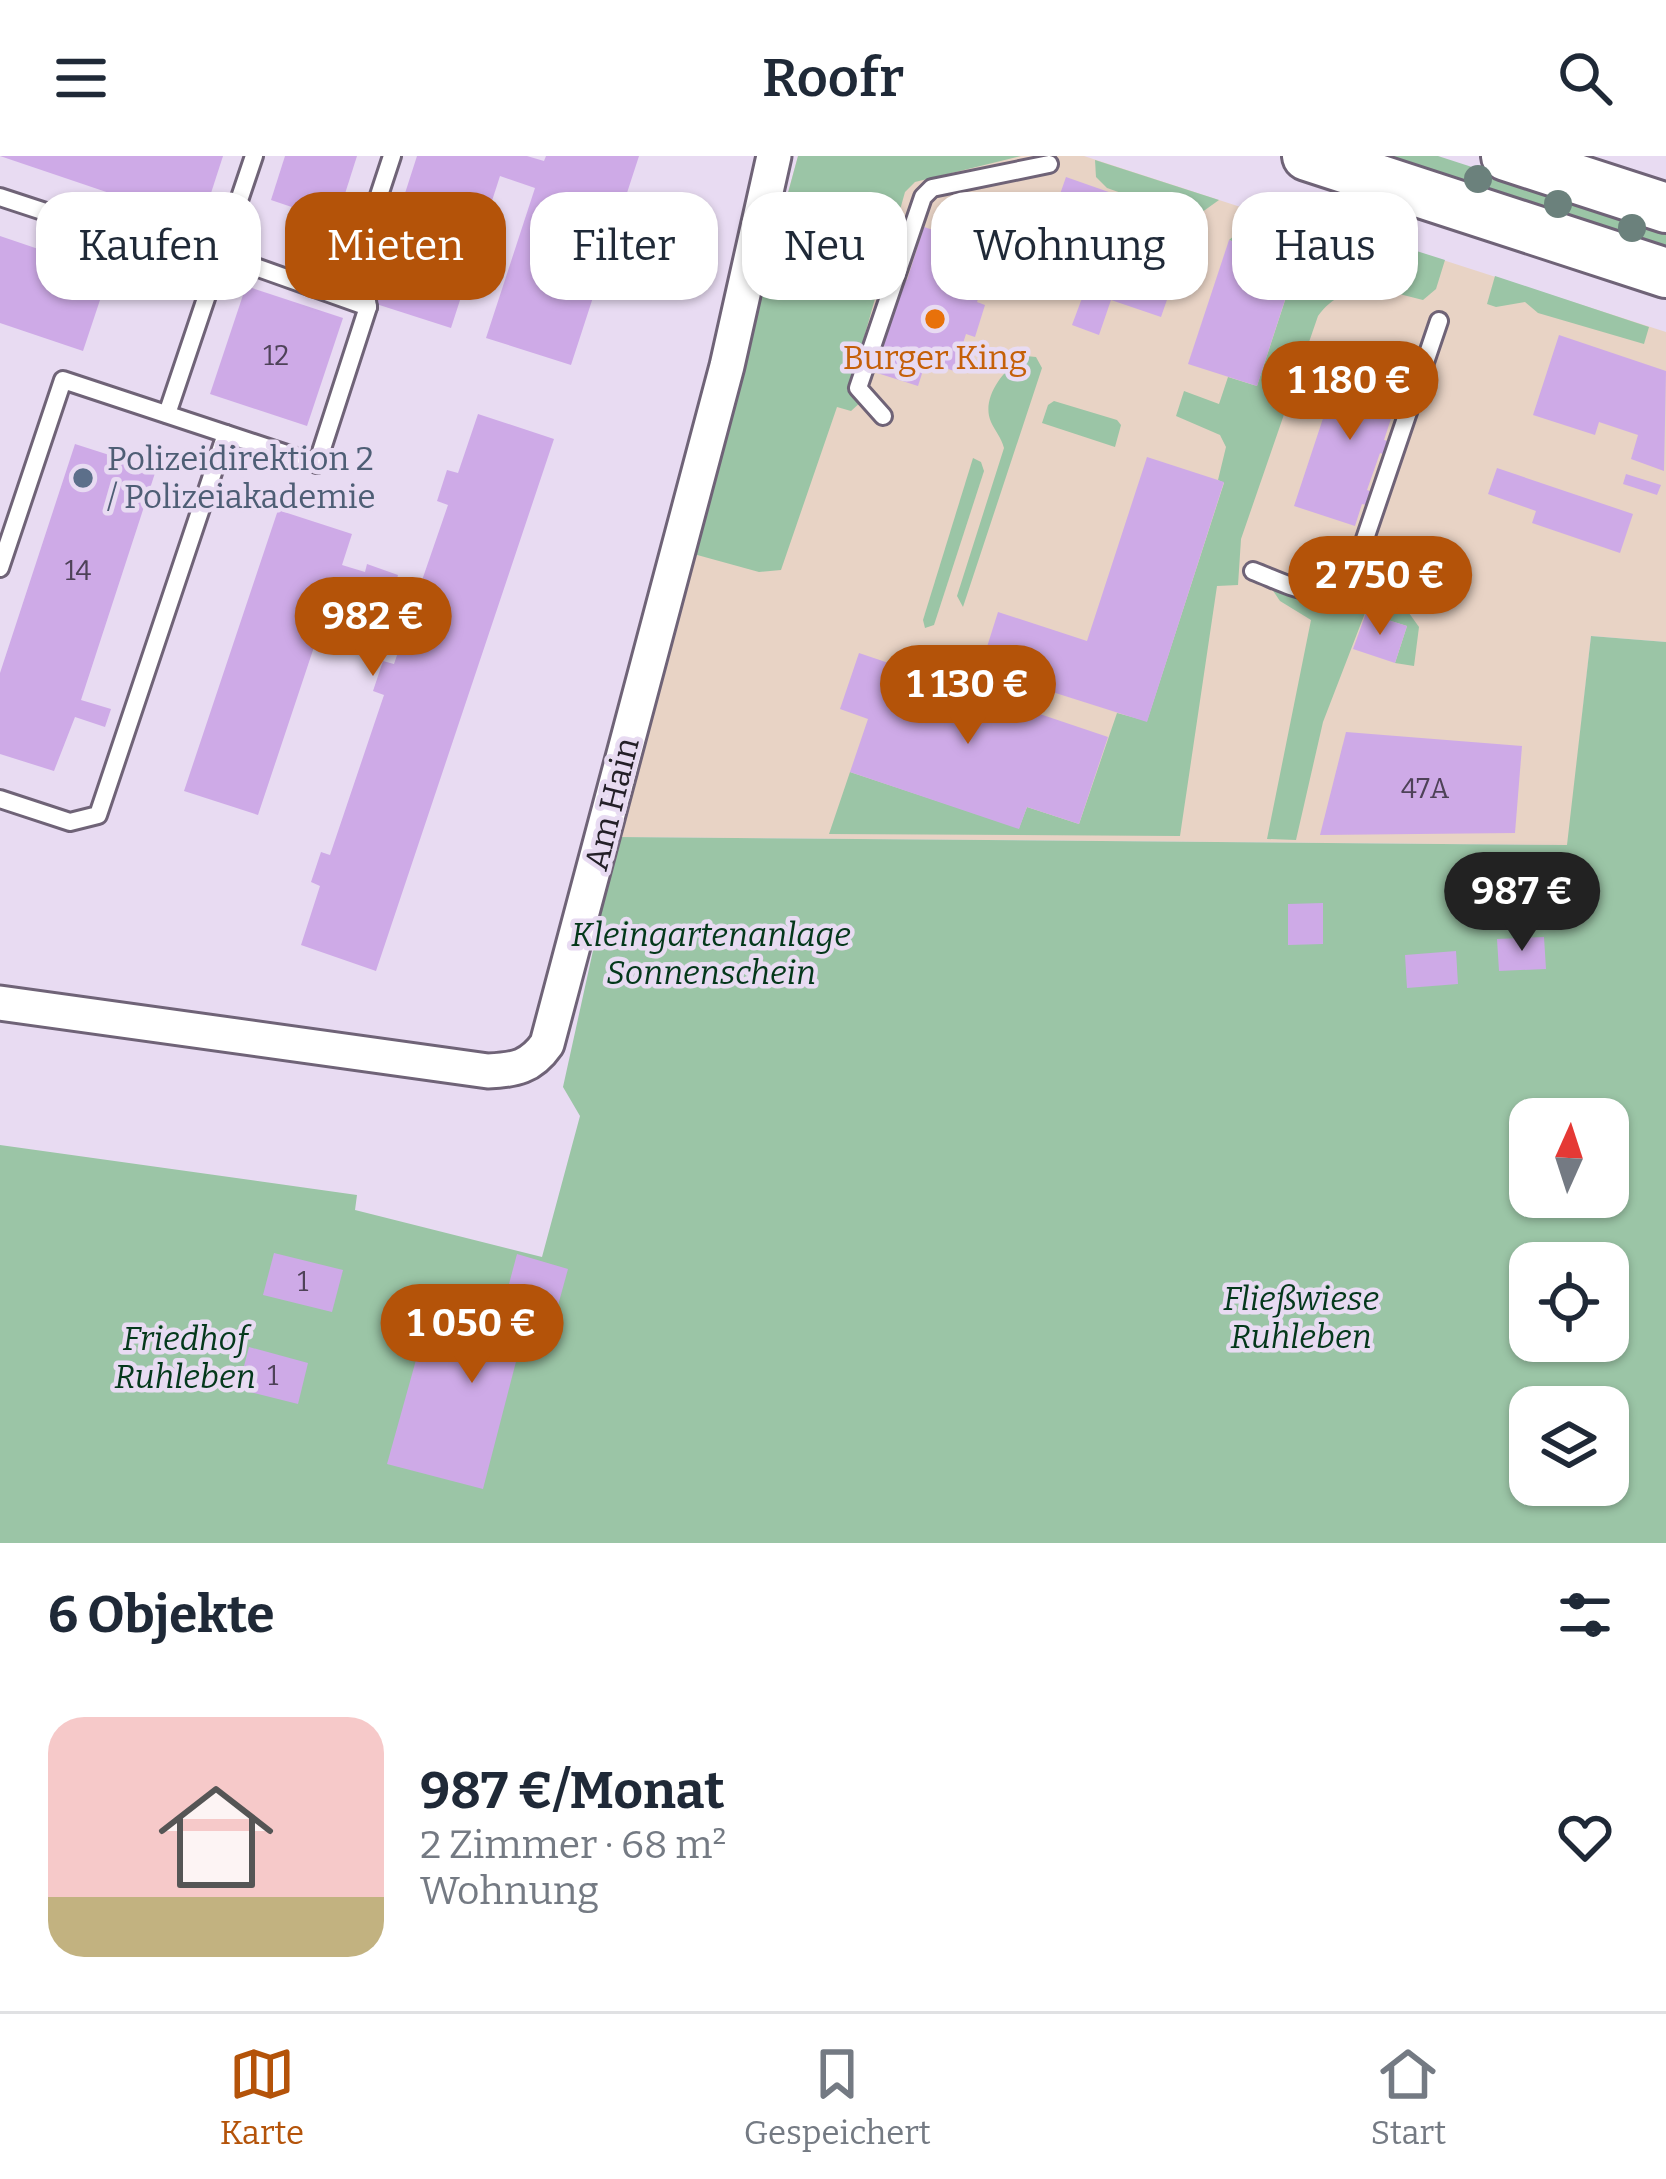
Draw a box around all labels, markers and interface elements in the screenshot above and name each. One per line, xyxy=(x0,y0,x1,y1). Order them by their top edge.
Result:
icon: menu xyxy=(48,45,114,111)
icon: search xyxy=(1552,45,1618,111)
text: Roofr xyxy=(762,46,904,110)
chip: Kaufen xyxy=(36,192,261,300)
chip: Mieten xyxy=(285,192,506,300)
chip: Filter xyxy=(530,192,718,300)
chip: Neu xyxy=(742,192,907,300)
chip: Wohnung xyxy=(931,192,1208,300)
chip: Haus xyxy=(1232,192,1418,300)
marker: Burger King xyxy=(922,306,948,332)
place label: Burger King xyxy=(843,338,1027,378)
house number: 12 xyxy=(263,340,289,372)
pin: 1 180 € xyxy=(1239,341,1461,443)
text: 1 180 € xyxy=(1288,357,1412,403)
place label: Polizeidirektion 2 / Polizeiakademie xyxy=(107,439,376,517)
marker: Polizeidirektion 2 / Polizeiakademie xyxy=(70,465,96,491)
pin: 2 750 € xyxy=(1269,536,1491,638)
text: 2 750 € xyxy=(1315,552,1445,598)
house number: 14 xyxy=(65,555,92,587)
pin: 982 € xyxy=(289,577,457,679)
text: 982 € xyxy=(322,593,424,639)
pin: 1 130 € xyxy=(857,645,1079,747)
text: 1 130 € xyxy=(907,661,1029,707)
street label: Am Hain xyxy=(576,733,648,874)
house number: 47A xyxy=(1401,773,1450,805)
pin: 987 € xyxy=(1438,852,1606,954)
text: 987 € xyxy=(1471,868,1573,914)
park label: Kleingartenanlage Sonnenschein xyxy=(571,915,851,993)
north arrow xyxy=(1509,1098,1629,1218)
map controls xyxy=(1509,1098,1629,1506)
button: locate xyxy=(1509,1242,1629,1362)
house number: 1 xyxy=(298,1266,309,1298)
park label: Fließwiese Ruhleben xyxy=(1223,1279,1379,1357)
pin: 1 050 € xyxy=(361,1284,583,1386)
text: 1 050 € xyxy=(408,1300,536,1346)
park label: Friedhof Ruhleben xyxy=(114,1319,256,1397)
house number: 1 xyxy=(268,1360,279,1392)
button: layers xyxy=(1509,1386,1629,1506)
icon: filters xyxy=(1552,1582,1618,1648)
text: 6 Objekte xyxy=(48,1584,274,1646)
text: 987 €/Monat xyxy=(420,1760,725,1822)
icon: home xyxy=(144,1765,288,1909)
icon: heart xyxy=(1552,1804,1618,1870)
text: 2 Zimmer · 68 m² xyxy=(420,1822,726,1868)
text: Wohnung xyxy=(420,1868,599,1914)
tab: Karte xyxy=(220,2041,304,2153)
tab: Gespeichert xyxy=(744,2041,931,2153)
tab: Start xyxy=(1371,2041,1446,2153)

